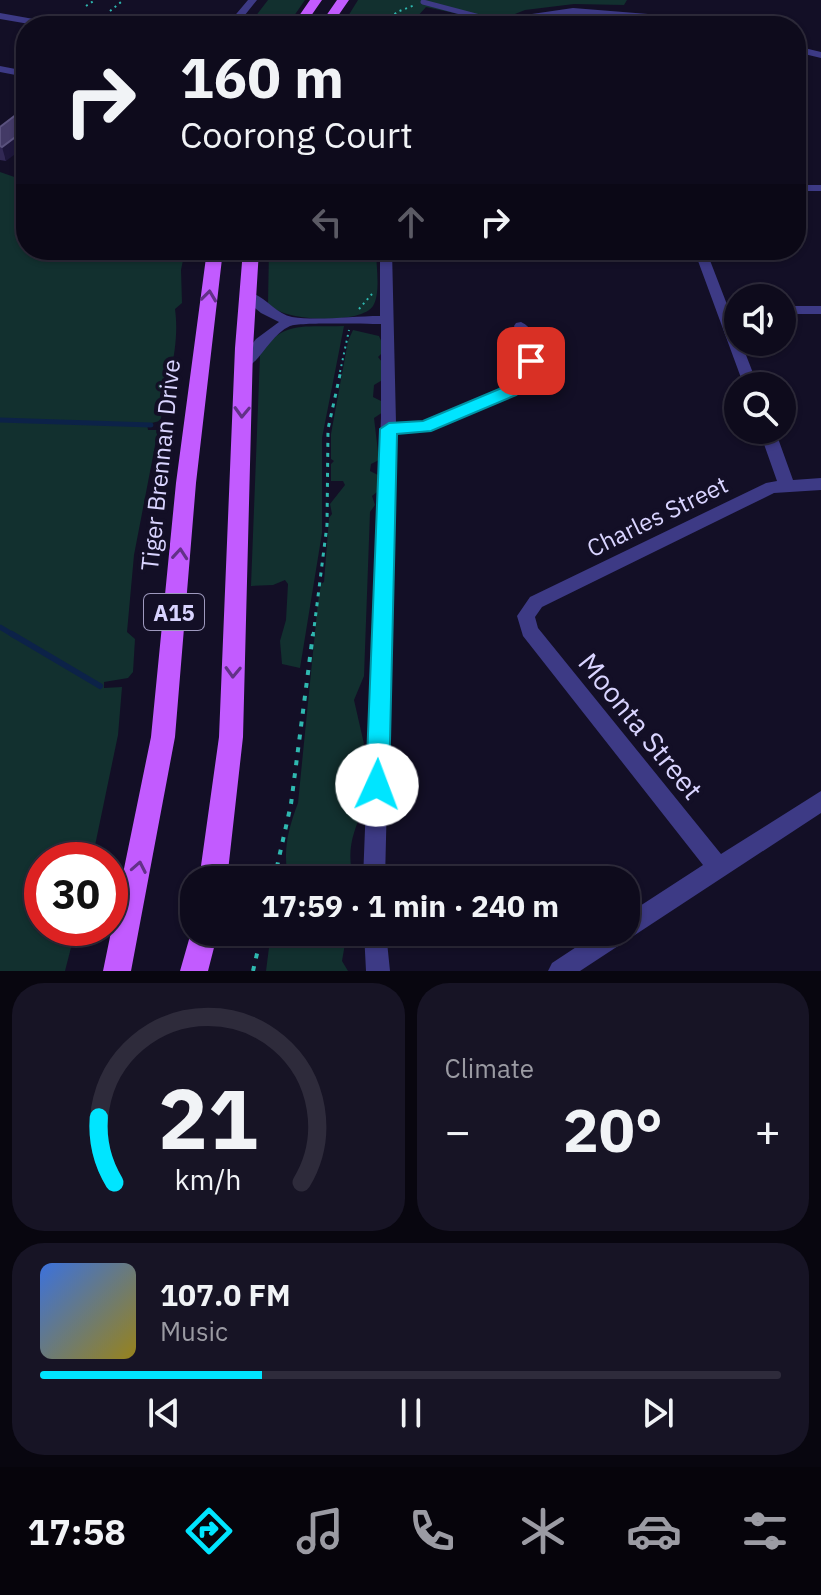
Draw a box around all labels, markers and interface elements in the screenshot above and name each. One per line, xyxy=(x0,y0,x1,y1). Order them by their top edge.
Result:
text: 160 m xyxy=(180,41,344,113)
icon: right xyxy=(48,48,152,152)
text: Coorong Court xyxy=(180,111,413,158)
icon: left xyxy=(305,200,349,244)
icon: ahead xyxy=(389,200,433,244)
icon: right xyxy=(473,200,517,244)
map controls xyxy=(724,284,796,444)
button: sound xyxy=(724,284,796,356)
one-way arrow xyxy=(200,289,217,303)
pin xyxy=(497,327,565,395)
icon: arrive xyxy=(509,339,553,383)
street label: Tiger Brennan Drive xyxy=(133,358,187,572)
button: search xyxy=(724,372,796,444)
one-way arrow xyxy=(233,406,250,419)
street label: Charles Street xyxy=(581,468,733,564)
one-way arrow xyxy=(171,547,188,560)
road number: A15 xyxy=(144,594,204,630)
street label: Moonta Street xyxy=(571,645,711,807)
one-way arrow xyxy=(224,666,242,679)
position arrow xyxy=(335,743,419,827)
speed limit sign: 30 xyxy=(24,842,128,946)
one-way arrow xyxy=(129,860,146,874)
text: 17:59 · 1 min · 240 m xyxy=(261,886,559,925)
text: Climate xyxy=(445,1051,534,1085)
text: 21 xyxy=(158,1064,258,1172)
text: 20° xyxy=(563,1090,663,1169)
text: − xyxy=(445,1102,471,1159)
text: + xyxy=(755,1102,781,1159)
text: km/h xyxy=(175,1161,242,1198)
text: 107.0 FM xyxy=(160,1275,291,1314)
text: Music xyxy=(160,1314,228,1348)
icon: previous xyxy=(142,1391,186,1435)
icon: pause xyxy=(389,1391,433,1435)
icon: next xyxy=(636,1391,680,1435)
icon: directions xyxy=(181,1503,237,1559)
icon: music xyxy=(292,1503,348,1559)
icon: phone xyxy=(404,1503,460,1559)
icon: climate xyxy=(515,1503,571,1559)
icon: car xyxy=(626,1503,682,1559)
icon: filters xyxy=(737,1503,793,1559)
text: 17:58 xyxy=(28,1508,126,1555)

